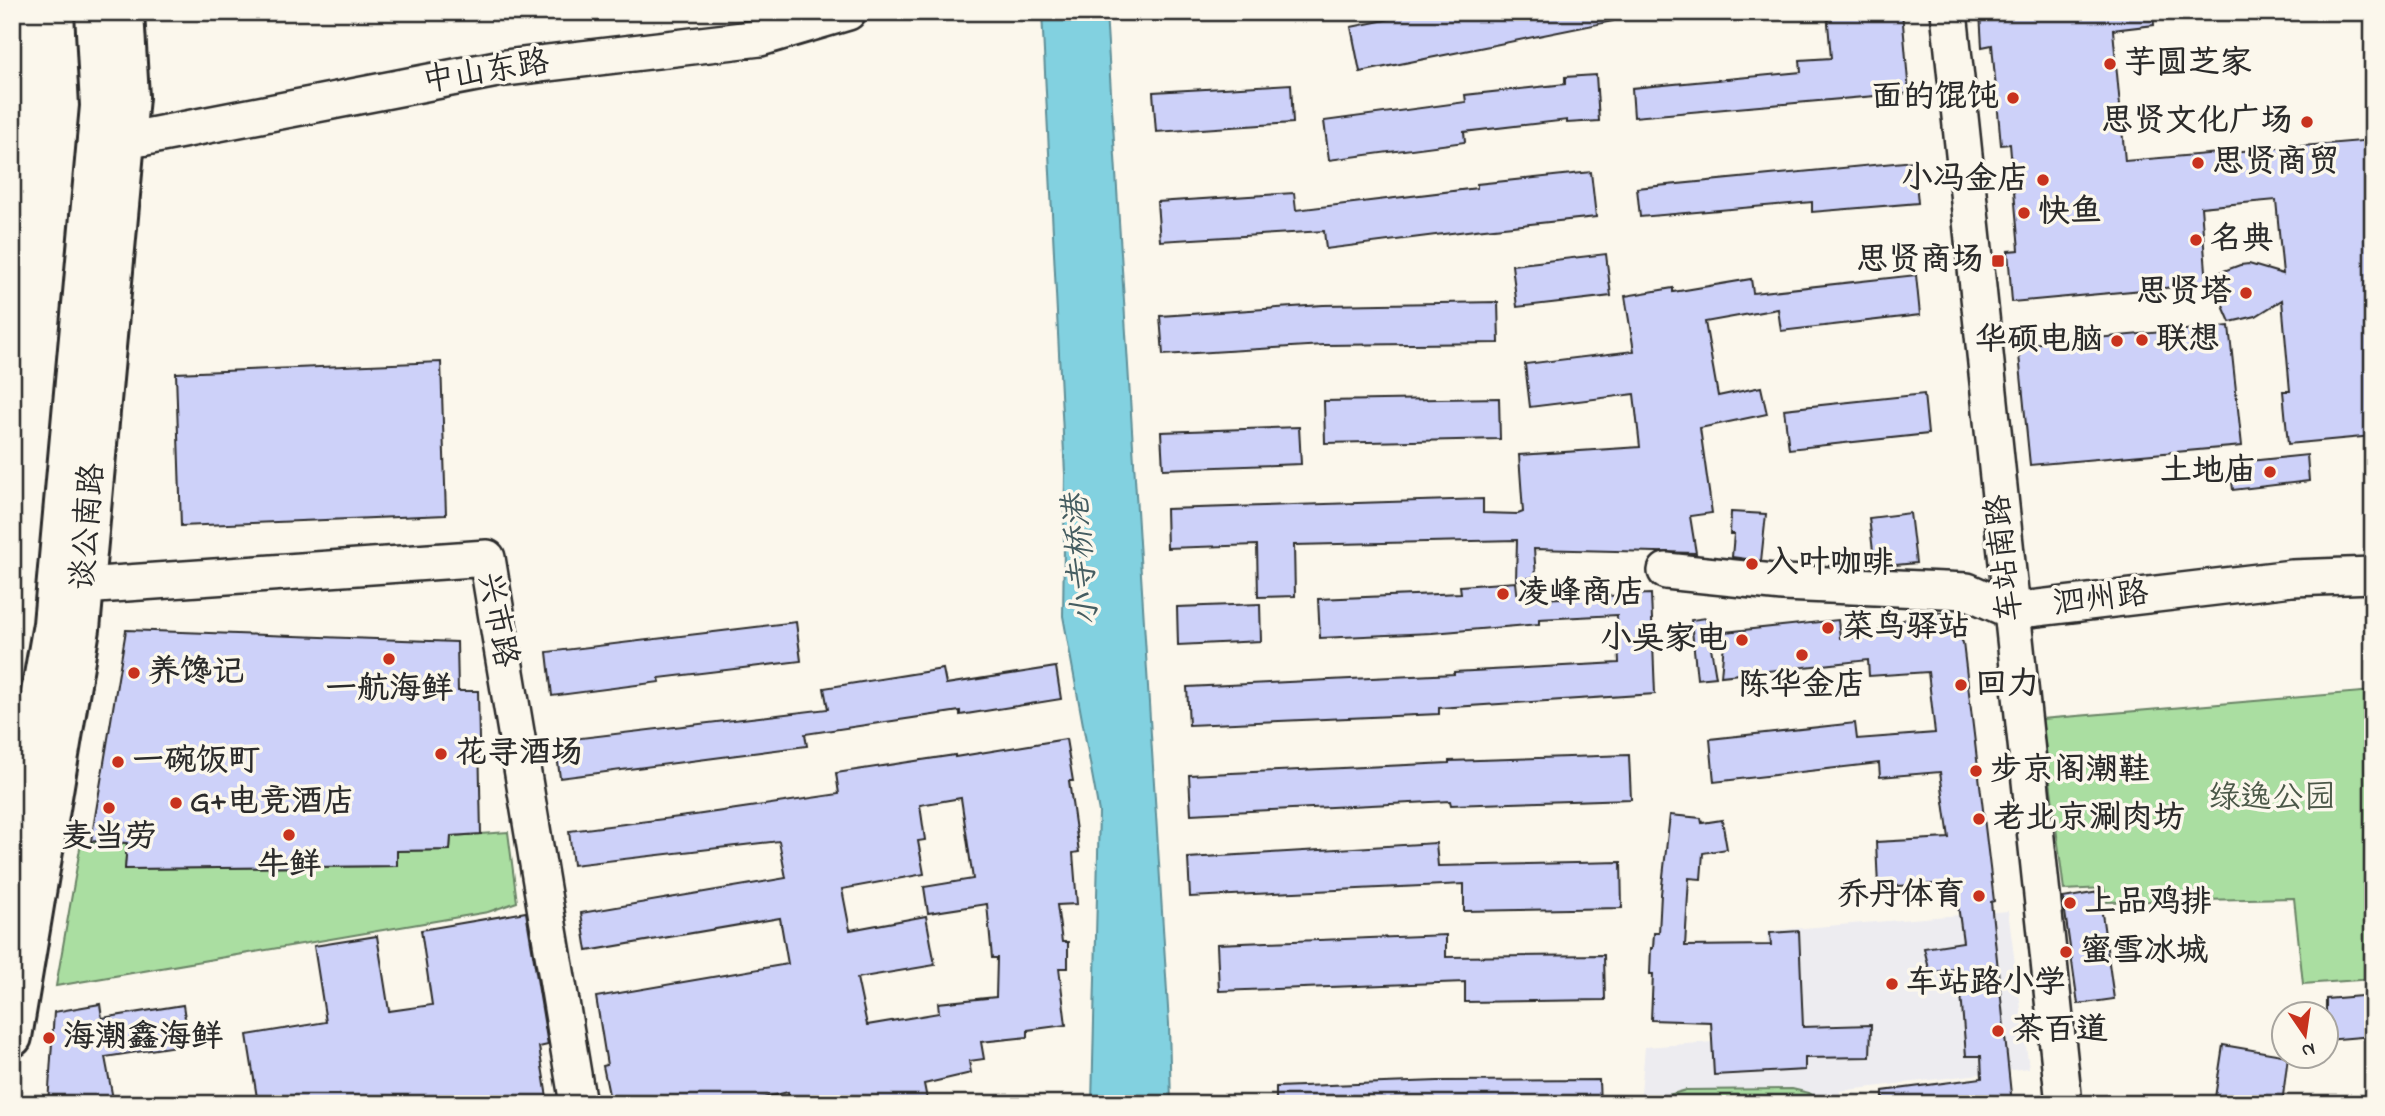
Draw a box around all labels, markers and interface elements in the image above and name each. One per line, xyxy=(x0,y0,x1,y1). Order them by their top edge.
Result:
street label: 中山东路 xyxy=(419,40,553,106)
place label: 芋圆芝家 xyxy=(2124,41,2252,88)
marker: 芋圆芝家 xyxy=(2102,56,2118,72)
place label: 面的馄饨 xyxy=(1871,75,1999,122)
marker: 面的馄饨 xyxy=(2005,90,2021,106)
place label: 思贤文化广场 xyxy=(2101,99,2293,146)
marker: 思贤文化广场 xyxy=(2299,114,2315,130)
place label: 思贤商贸 xyxy=(2212,140,2340,187)
marker: 思贤商贸 xyxy=(2190,155,2206,171)
place label: 小冯金店 xyxy=(1901,157,2029,204)
marker: 小冯金店 xyxy=(2035,172,2051,188)
place label: 快鱼 xyxy=(2038,190,2102,237)
marker: 快鱼 xyxy=(2016,205,2032,221)
place label: 名典 xyxy=(2210,217,2274,264)
marker: 名典 xyxy=(2188,232,2204,248)
place label: 思贤商场 xyxy=(1856,238,1984,285)
marker: 思贤商场 xyxy=(1990,253,2006,269)
place label: 思贤塔 xyxy=(2136,270,2232,317)
marker: 思贤塔 xyxy=(2238,285,2254,301)
place label: 联想 xyxy=(2156,317,2220,364)
place label: 华硕电脑 xyxy=(1975,318,2103,365)
marker: 联想 xyxy=(2134,332,2150,348)
marker: 华硕电脑 xyxy=(2109,333,2125,349)
place label: 土地庙 xyxy=(2160,449,2256,496)
street label: 谈公南路 xyxy=(60,461,118,593)
marker: 土地庙 xyxy=(2262,464,2278,480)
water label: 小寺桥港 xyxy=(1053,489,1113,628)
street label: 车站南路 xyxy=(1976,492,2036,624)
place label: 入叶咖啡 xyxy=(1766,541,1894,588)
marker: 入叶咖啡 xyxy=(1744,556,1760,572)
street label: 兴市路 xyxy=(464,568,528,672)
place label: 凌峰商店 xyxy=(1517,571,1645,618)
street label: 泗州路 xyxy=(2050,571,2152,629)
marker: 凌峰商店 xyxy=(1495,586,1511,602)
place label: 菜鸟驿站 xyxy=(1842,605,1970,652)
place label: 小吴家电 xyxy=(1600,617,1728,664)
marker: 菜鸟驿站 xyxy=(1820,620,1836,636)
marker: 小吴家电 xyxy=(1734,632,1750,648)
marker: 陈华金店 xyxy=(1794,647,1810,663)
place label: 养馋记 xyxy=(148,650,244,697)
marker: 一航海鲜 xyxy=(381,651,397,667)
place label: 回力 xyxy=(1975,662,2039,709)
place label: 陈华金店 xyxy=(1738,663,1866,710)
marker: 养馋记 xyxy=(126,665,142,681)
place label: 一航海鲜 xyxy=(325,667,453,714)
marker: 回力 xyxy=(1953,677,1969,693)
place label: 花寻酒场 xyxy=(455,731,583,778)
place label: 一碗饭町 xyxy=(132,739,260,786)
marker: 花寻酒场 xyxy=(433,746,449,762)
place label: 步京阁潮鞋 xyxy=(1990,748,2150,795)
marker: 一碗饭町 xyxy=(110,754,126,770)
marker: 步京阁潮鞋 xyxy=(1968,763,1984,779)
park label: 绿逸公园 xyxy=(2208,776,2336,823)
place label: G+电竞酒店 xyxy=(190,780,355,827)
marker: G+电竞酒店 xyxy=(168,795,184,811)
place label: 老北京涮肉坊 xyxy=(1993,796,2185,843)
marker: 麦当劳 xyxy=(101,800,117,816)
marker: 老北京涮肉坊 xyxy=(1971,811,1987,827)
place label: 麦当劳 xyxy=(61,815,157,862)
marker: 牛鲜 xyxy=(281,827,297,843)
place label: 牛鲜 xyxy=(257,843,321,890)
place label: 乔丹体育 xyxy=(1837,873,1965,920)
place label: 上品鸡排 xyxy=(2084,880,2212,927)
marker: 乔丹体育 xyxy=(1971,888,1987,904)
marker: 上品鸡排 xyxy=(2062,895,2078,911)
place label: 蜜雪冰城 xyxy=(2080,929,2208,976)
marker: 蜜雪冰城 xyxy=(2058,944,2074,960)
place label: 车站路小学 xyxy=(1906,961,2066,1008)
marker: 车站路小学 xyxy=(1884,976,1900,992)
north arrow xyxy=(2270,1000,2340,1070)
place label: 茶百道 xyxy=(2012,1008,2108,1055)
place label: 海潮鑫海鲜 xyxy=(63,1015,223,1062)
marker: 茶百道 xyxy=(1990,1023,2006,1039)
marker: 海潮鑫海鲜 xyxy=(41,1030,57,1046)
text: N xyxy=(2299,1035,2318,1064)

